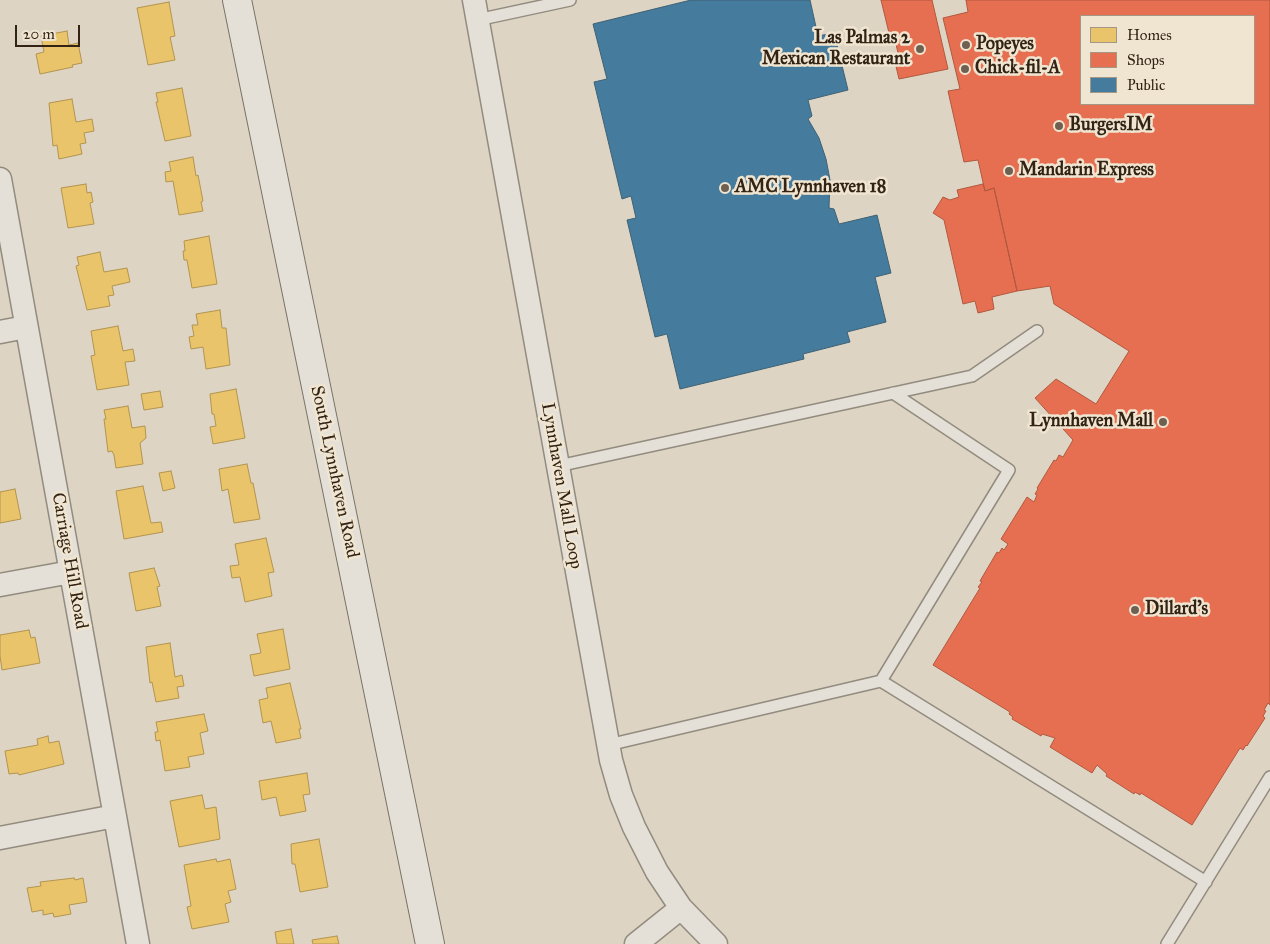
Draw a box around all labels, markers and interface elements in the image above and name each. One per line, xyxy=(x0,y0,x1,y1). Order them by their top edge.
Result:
scale bar xyxy=(18,15,82,47)
legend xyxy=(1080,15,1255,105)
text: 20 m xyxy=(23,25,55,43)
text: Homes xyxy=(1127,26,1172,44)
place label: Las Palmas 2 Mexican Restaurant xyxy=(762,28,910,70)
place label: Popeyes xyxy=(976,34,1034,56)
marker: Popeyes xyxy=(960,39,972,51)
marker: Las Palmas 2 Mexican Restaurant xyxy=(914,43,926,55)
text: Shops xyxy=(1127,51,1165,69)
place label: Chick-fil-A xyxy=(975,58,1060,80)
marker: Chick-fil-A xyxy=(959,63,971,75)
text: Public xyxy=(1127,76,1165,94)
place label: BurgersIM xyxy=(1069,115,1153,137)
marker: BurgersIM xyxy=(1053,120,1065,132)
place label: Mandarin Express xyxy=(1019,160,1154,182)
marker: Mandarin Express xyxy=(1003,165,1015,177)
place label: AMC Lynnhaven 18 xyxy=(735,177,886,199)
marker: AMC Lynnhaven 18 xyxy=(719,182,731,194)
street label: South Lynnhaven Road xyxy=(305,384,363,560)
street label: Lynnhaven Mall Loop xyxy=(536,401,586,571)
place label: Lynnhaven Mall xyxy=(1029,411,1153,433)
marker: Lynnhaven Mall xyxy=(1157,416,1169,428)
street label: Carriage Hill Road xyxy=(46,491,92,631)
place label: Dillard's xyxy=(1145,599,1208,621)
marker: Dillard's xyxy=(1129,604,1141,616)

